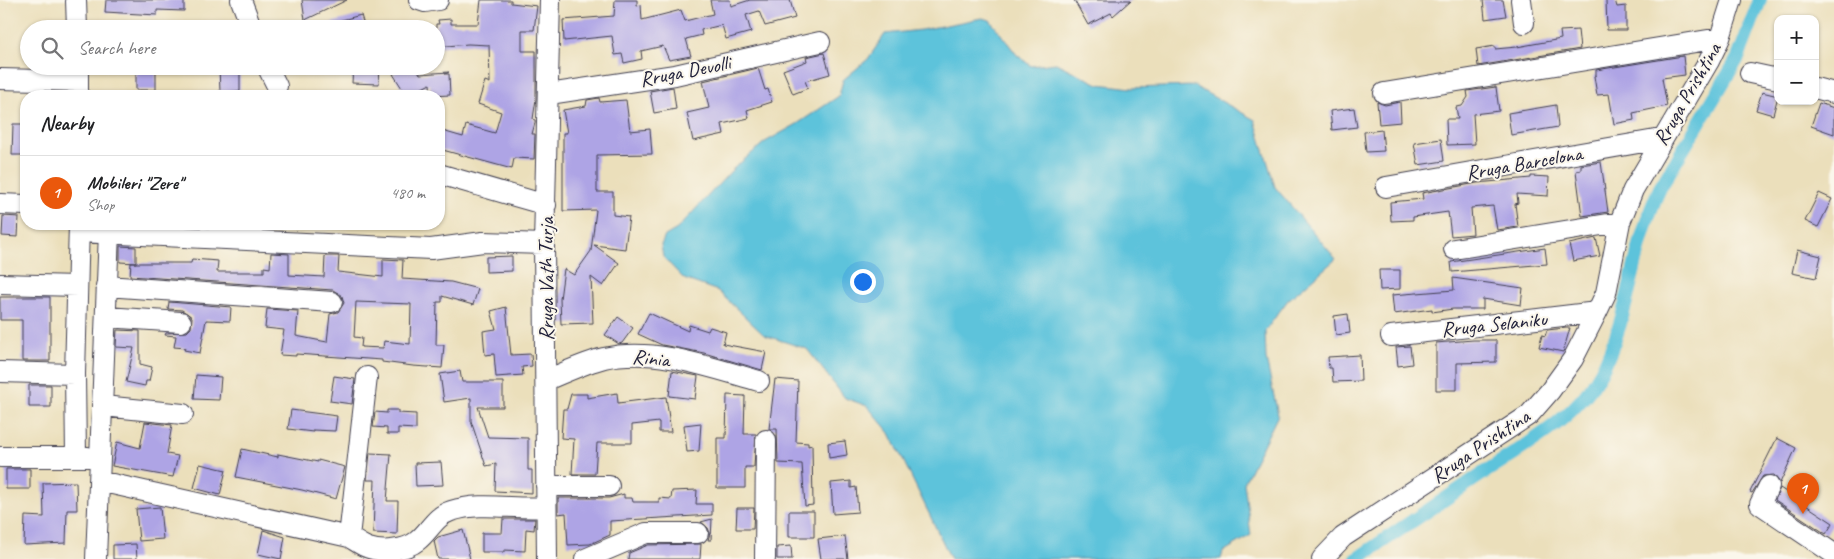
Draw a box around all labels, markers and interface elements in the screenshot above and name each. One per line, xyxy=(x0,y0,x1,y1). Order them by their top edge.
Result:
map controls xyxy=(1774,15,1819,105)
button: + xyxy=(1774,15,1819,60)
search box xyxy=(20,20,445,75)
icon: search xyxy=(38,34,66,62)
text: Search here xyxy=(78,36,155,60)
street label: Rruga Prishtina xyxy=(1647,37,1728,150)
street label: Rruga Devolli xyxy=(638,49,736,93)
button: − xyxy=(1774,60,1819,105)
text: Nearby xyxy=(40,110,93,136)
street label: Rruga Barcelona xyxy=(1464,140,1586,186)
text: Mobileri "Zere" xyxy=(87,171,182,195)
text: 1 xyxy=(52,183,60,203)
text: 480 m xyxy=(391,183,425,203)
text: Shop xyxy=(87,195,114,215)
street label: Rruga Vath Turja xyxy=(533,216,559,341)
your location xyxy=(850,269,876,295)
street label: Rruga Selaniku xyxy=(1440,305,1549,342)
street label: Rinia xyxy=(631,343,673,373)
street label: Rruga Prishtina xyxy=(1425,402,1536,489)
pin: 1 xyxy=(1787,473,1819,514)

